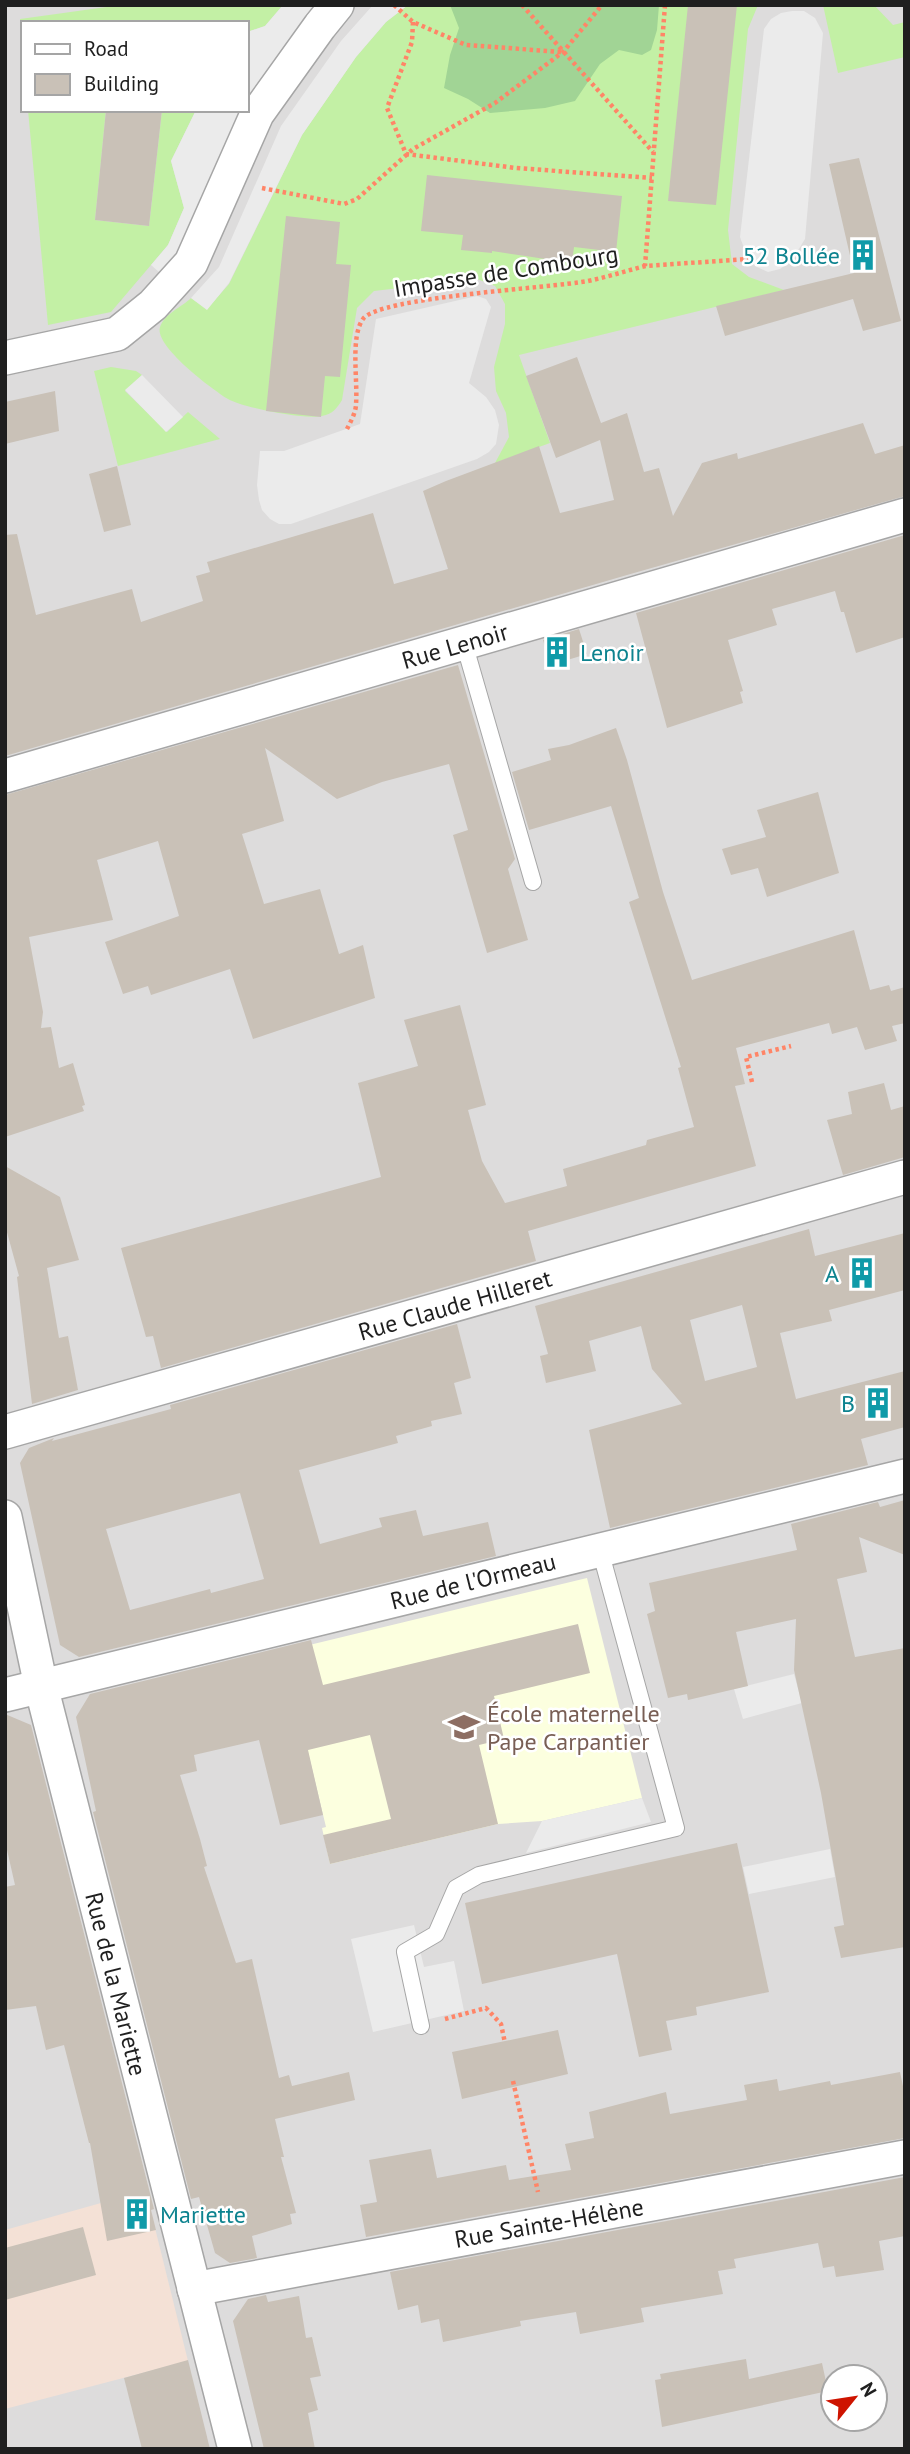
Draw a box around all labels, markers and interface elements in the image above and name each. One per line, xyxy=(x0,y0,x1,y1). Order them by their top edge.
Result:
legend xyxy=(21,21,248,112)
text: Road xyxy=(84,35,128,62)
text: Building xyxy=(84,70,159,97)
street label: Impasse de Combourg xyxy=(392,238,620,304)
building icon: 52 Bollée xyxy=(846,238,880,272)
place label: 52 Bollée xyxy=(742,240,840,271)
street label: Rue Lenoir xyxy=(398,616,512,676)
building icon: Lenoir xyxy=(540,635,574,669)
place label: Lenoir xyxy=(580,637,644,668)
building icon: A xyxy=(845,1256,879,1290)
place label: A xyxy=(825,1258,839,1289)
street label: Rue Claude Hilleret xyxy=(355,1263,555,1347)
building icon: B xyxy=(861,1386,895,1420)
place label: B xyxy=(841,1388,855,1419)
street label: Rue de l'Ormeau xyxy=(387,1545,559,1617)
place label: École maternelle Pape Carpantier xyxy=(487,1698,660,1757)
school or university icon: École maternelle Pape Carpantier xyxy=(447,1710,481,1744)
street label: Rue de la Mariette xyxy=(78,1889,154,2079)
street label: Rue Sainte-Hélène xyxy=(452,2191,646,2255)
building icon: Mariette xyxy=(120,2197,154,2231)
place label: Mariette xyxy=(160,2199,246,2230)
north arrow xyxy=(819,2363,889,2433)
text: N xyxy=(855,2378,882,2401)

